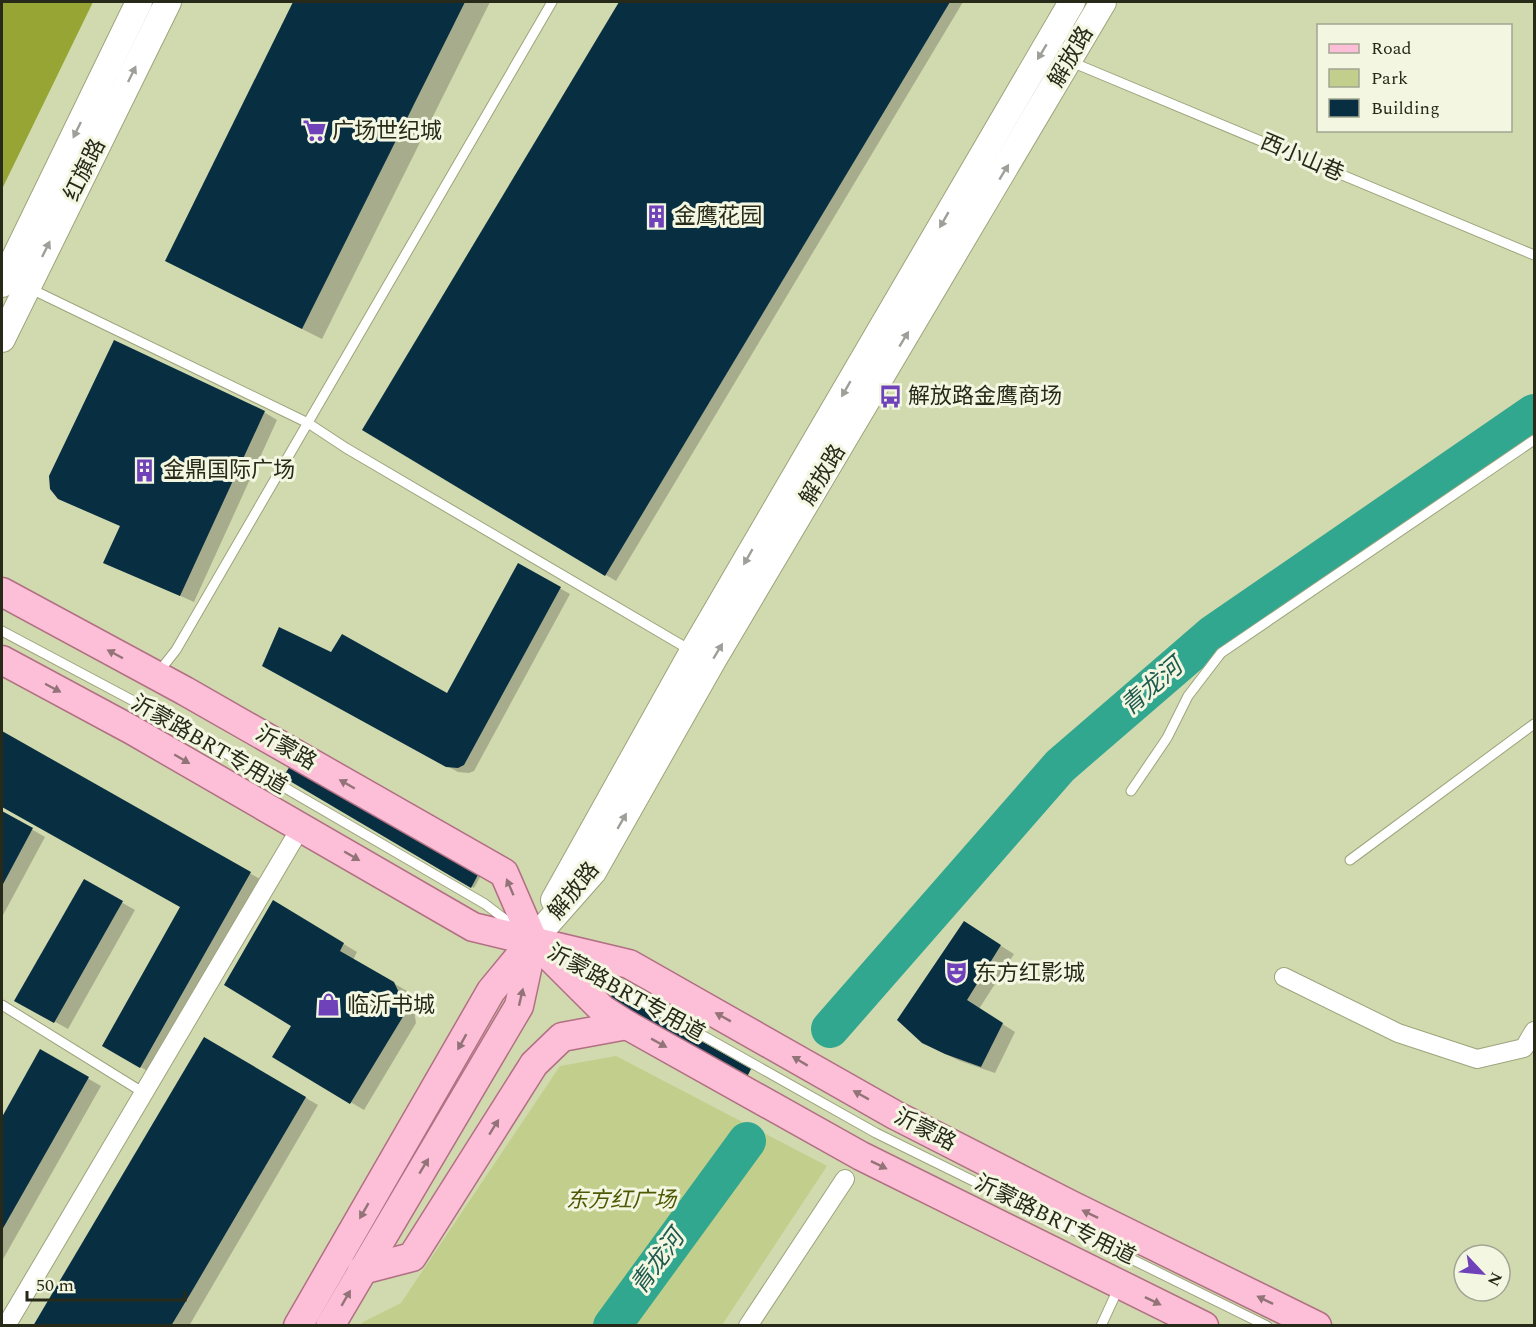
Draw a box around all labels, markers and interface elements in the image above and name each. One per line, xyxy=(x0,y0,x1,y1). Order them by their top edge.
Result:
street label: 解放路 xyxy=(1040,20,1102,94)
legend xyxy=(1317,24,1512,132)
text: Road xyxy=(1371,35,1412,62)
one-way arrow xyxy=(1037,44,1048,60)
one-way arrow xyxy=(127,65,137,82)
text: Park xyxy=(1371,65,1408,92)
text: Building xyxy=(1371,95,1440,122)
place label: 广场世纪城 xyxy=(332,115,442,148)
supermarket icon: 广场世纪城 xyxy=(301,118,327,144)
one-way arrow xyxy=(72,121,81,138)
street label: 西小山巷 xyxy=(1255,126,1349,190)
street label: 红旗路 xyxy=(56,133,114,207)
one-way arrow xyxy=(998,164,1009,180)
place label: 金鹰花园 xyxy=(674,200,762,233)
building icon: 金鹰花园 xyxy=(643,203,669,229)
one-way arrow xyxy=(939,212,949,229)
one-way arrow xyxy=(41,240,51,257)
one-way arrow xyxy=(898,331,909,347)
place label: 解放路金鹰商场 xyxy=(908,380,1062,413)
one-way arrow xyxy=(841,381,851,398)
bus stop icon: 解放路金鹰商场 xyxy=(877,383,903,409)
street label: 解放路 xyxy=(792,438,854,512)
place label: 金鼎国际广场 xyxy=(163,454,295,487)
building icon: 金鼎国际广场 xyxy=(132,457,158,483)
one-way arrow xyxy=(742,549,753,565)
one-way arrow xyxy=(713,643,724,659)
water label: 青龙河 xyxy=(1113,647,1194,724)
one-way arrow xyxy=(106,649,123,659)
one-way arrow xyxy=(45,683,62,693)
street label: 沂蒙路BRT专用道 xyxy=(126,690,292,800)
street label: 沂蒙路 xyxy=(251,720,321,776)
one-way arrow xyxy=(174,754,190,765)
one-way arrow xyxy=(339,778,355,789)
one-way arrow xyxy=(617,812,627,829)
one-way arrow xyxy=(343,851,360,861)
street label: 解放路 xyxy=(540,855,608,927)
one-way arrow xyxy=(505,878,514,895)
street label: 沂蒙路BRT专用道 xyxy=(541,936,711,1050)
place label: 东方红影城 xyxy=(975,957,1085,990)
theatre icon: 东方红影城 xyxy=(944,960,970,986)
one-way arrow xyxy=(516,988,526,1006)
place label: 临沂书城 xyxy=(347,989,435,1022)
shop icon: 临沂书城 xyxy=(316,992,342,1018)
one-way arrow xyxy=(715,1011,731,1022)
one-way arrow xyxy=(457,1034,467,1051)
one-way arrow xyxy=(651,1037,667,1048)
one-way arrow xyxy=(792,1055,808,1066)
one-way arrow xyxy=(852,1091,869,1101)
street label: 沂蒙路 xyxy=(888,1100,962,1160)
one-way arrow xyxy=(489,1119,500,1135)
one-way arrow xyxy=(419,1158,430,1174)
one-way arrow xyxy=(870,1161,887,1170)
street label: 沂蒙路BRT专用道 xyxy=(969,1167,1141,1273)
park label: 东方红广场 xyxy=(566,1184,678,1217)
one-way arrow xyxy=(359,1203,369,1220)
one-way arrow xyxy=(1081,1209,1098,1219)
water label: 青龙河 xyxy=(622,1219,696,1302)
north arrow xyxy=(1452,1243,1512,1303)
scale bar xyxy=(27,1264,184,1302)
text: N xyxy=(1481,1268,1508,1290)
text: 50 m xyxy=(36,1272,74,1299)
one-way arrow xyxy=(341,1289,351,1306)
one-way arrow xyxy=(1144,1295,1162,1305)
one-way arrow xyxy=(1256,1295,1273,1304)

